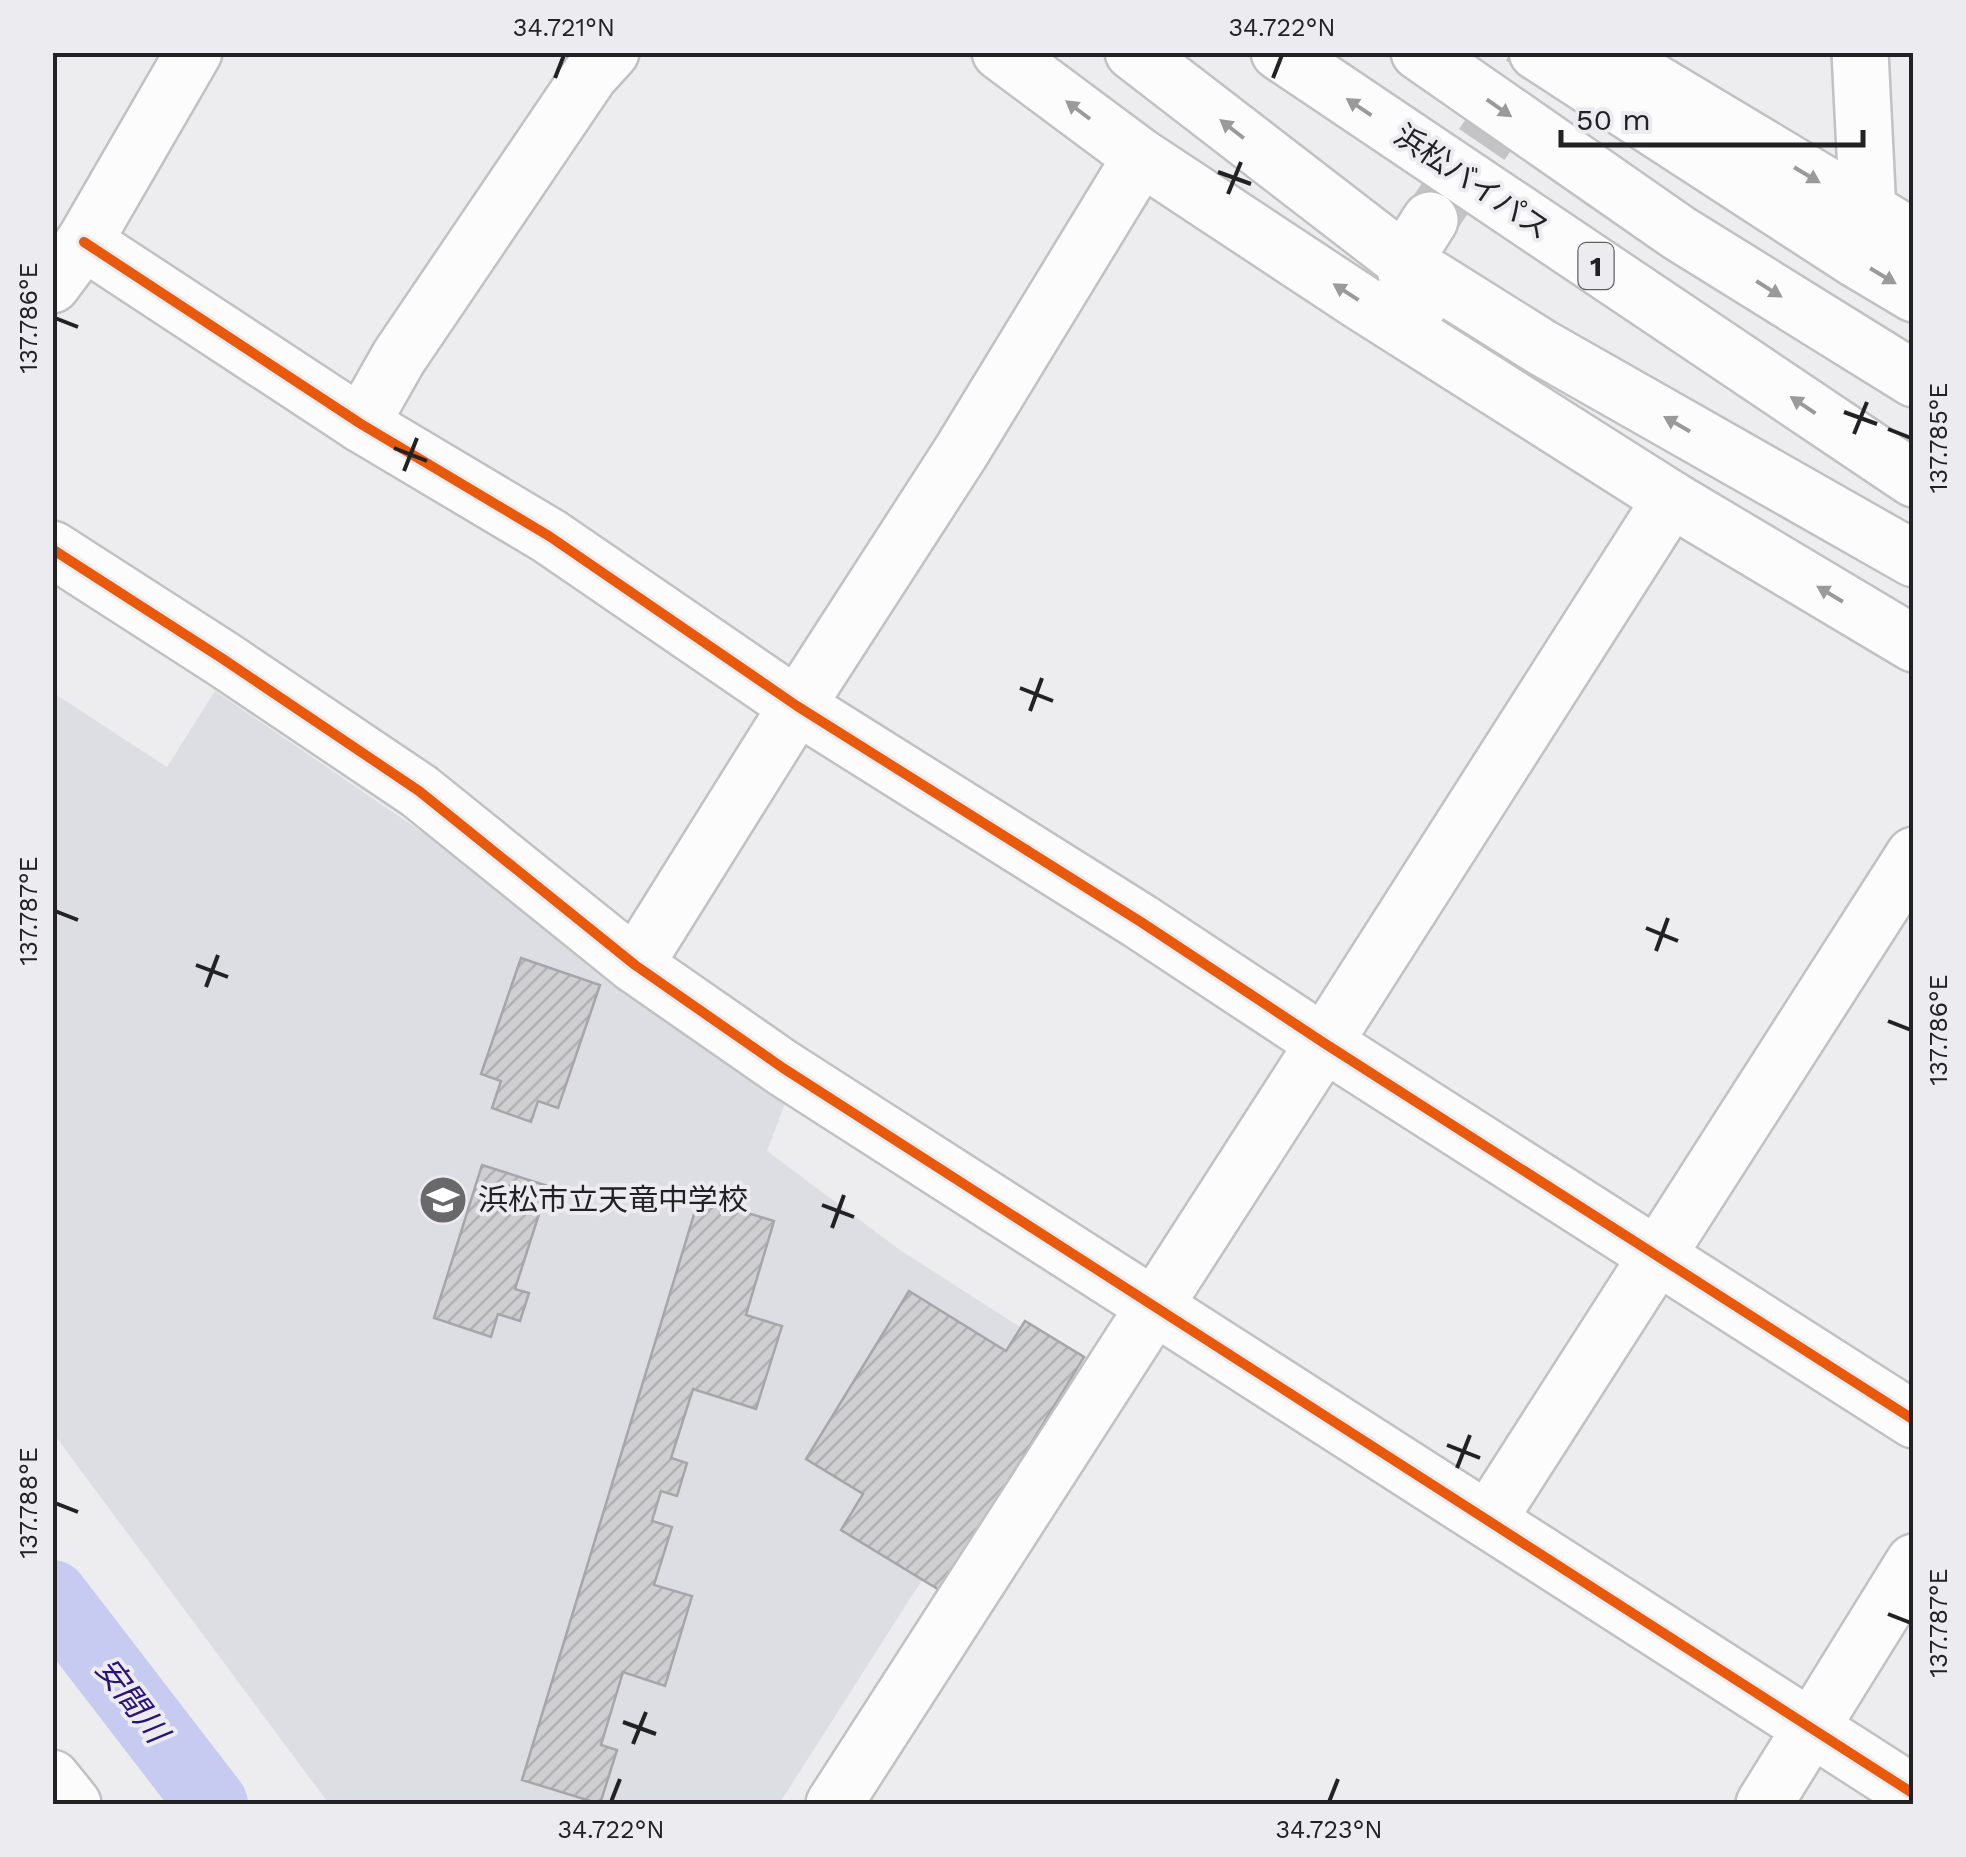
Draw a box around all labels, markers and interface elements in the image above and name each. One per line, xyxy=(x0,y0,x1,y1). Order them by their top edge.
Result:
text: 34.721°N xyxy=(513,13,615,42)
text: 34.722°N xyxy=(1228,13,1336,42)
scale bar xyxy=(1561,85,1864,147)
one-way arrow xyxy=(1346,98,1373,116)
one-way arrow xyxy=(1486,98,1513,117)
one-way arrow xyxy=(1065,100,1091,120)
text: 50 m xyxy=(1576,102,1651,137)
street label: 浜松バイパス xyxy=(1388,117,1556,246)
one-way arrow xyxy=(1219,119,1245,139)
one-way arrow xyxy=(1793,166,1821,183)
road number: 1 xyxy=(1578,243,1614,289)
text: 137.786°E xyxy=(14,262,43,374)
one-way arrow xyxy=(1869,267,1897,284)
one-way arrow xyxy=(1755,280,1783,297)
one-way arrow xyxy=(1333,284,1360,302)
text: 137.785°E xyxy=(1924,383,1953,493)
one-way arrow xyxy=(1790,396,1817,415)
one-way arrow xyxy=(1663,416,1691,434)
one-way arrow xyxy=(1816,585,1844,603)
text: 137.787°E xyxy=(14,857,43,965)
text: 137.786°E xyxy=(1924,974,1953,1086)
school or university icon: 浜松市立天竜中学校 xyxy=(417,1174,469,1226)
place label: 浜松市立天竜中学校 xyxy=(478,1182,748,1217)
text: 137.788°E xyxy=(14,1447,43,1559)
text: 137.787°E xyxy=(1924,1569,1953,1677)
water label: 安間川 xyxy=(88,1650,178,1752)
text: 34.722°N xyxy=(557,1815,665,1844)
text: 34.723°N xyxy=(1275,1815,1383,1844)

